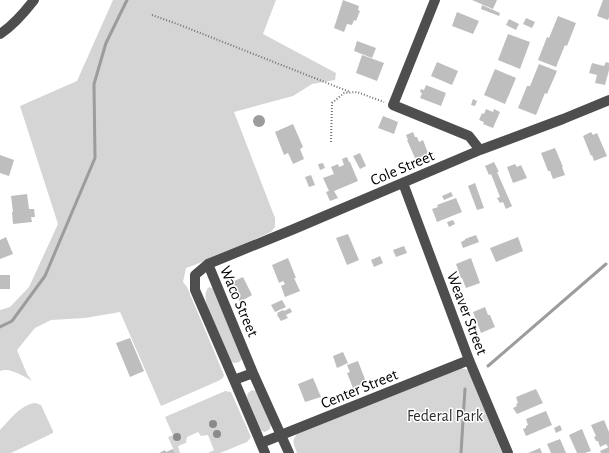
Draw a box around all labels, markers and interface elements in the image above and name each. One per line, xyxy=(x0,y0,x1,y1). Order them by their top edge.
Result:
street label: Cole Street xyxy=(368,147,437,188)
street label: Waco Street xyxy=(217,264,261,339)
street label: Weaver Street xyxy=(444,270,490,357)
street label: Center Street xyxy=(319,366,400,412)
park label: Federal Park xyxy=(407,408,484,424)

